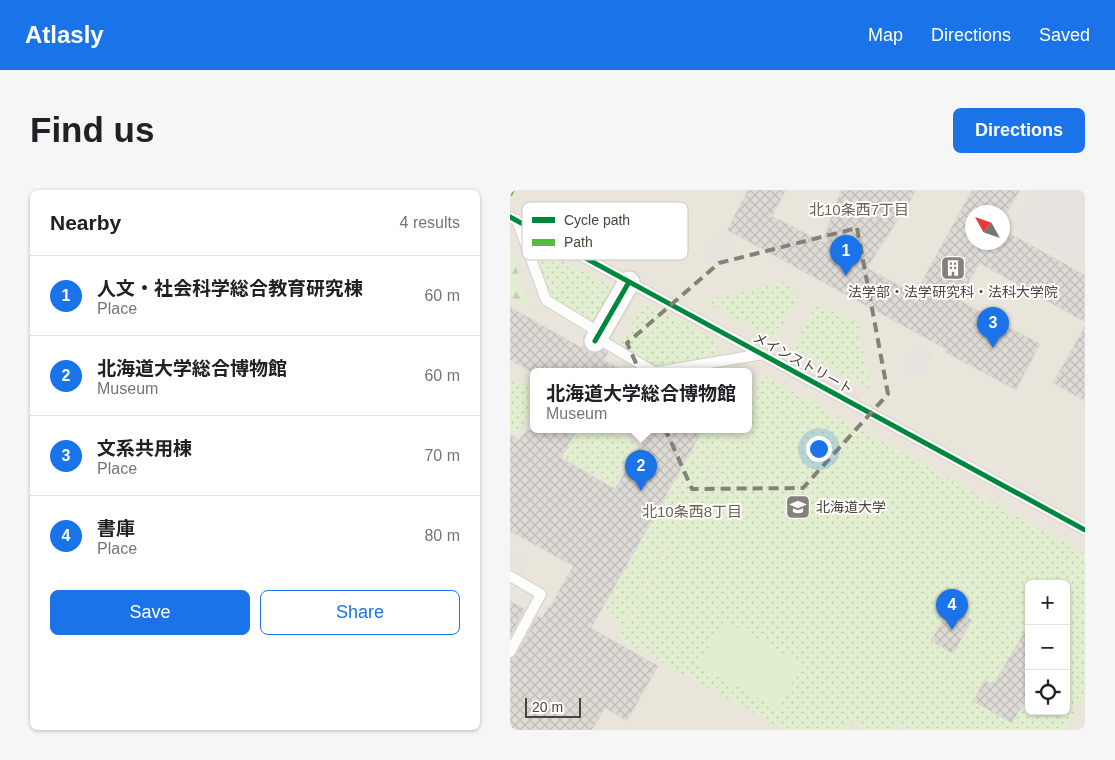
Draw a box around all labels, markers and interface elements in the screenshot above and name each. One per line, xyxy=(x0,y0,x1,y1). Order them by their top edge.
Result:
text: Atlasly xyxy=(25,21,104,48)
text: Map xyxy=(868,25,903,45)
text: Directions xyxy=(931,25,1011,45)
text: Saved xyxy=(1039,25,1090,45)
button: Directions xyxy=(953,108,1085,153)
text: Find us xyxy=(30,110,154,149)
district label: 北10条西7丁目 xyxy=(809,201,909,218)
legend xyxy=(522,202,688,260)
north arrow xyxy=(965,205,1010,250)
text: Nearby xyxy=(50,211,121,234)
text: Cycle path xyxy=(564,212,630,228)
text: 4 results xyxy=(400,214,460,231)
text: Path xyxy=(564,234,593,250)
pin: 1 xyxy=(830,235,862,276)
building icon: 法学部・法学研究科・法科大学院 xyxy=(940,255,966,281)
text: 人文・社会科学総合教育研究棟 xyxy=(97,278,363,299)
place label: 法学部・法学研究科・法科大学院 xyxy=(848,284,1058,300)
text: 1 xyxy=(62,287,70,304)
text: 60 m xyxy=(424,287,460,304)
text: Place xyxy=(97,300,137,317)
pin: 3 xyxy=(977,307,1009,348)
street label: メインストリート xyxy=(750,329,856,397)
text: 北海道大学総合博物館 xyxy=(97,358,287,379)
text: 2 xyxy=(62,367,70,384)
text: 60 m xyxy=(424,367,460,384)
popup xyxy=(530,368,752,433)
text: Museum xyxy=(97,380,158,397)
text: 北海道大学総合博物館 xyxy=(546,383,736,404)
text: Museum xyxy=(546,405,607,422)
your location xyxy=(806,436,832,462)
text: 文系共用棟 xyxy=(97,438,192,459)
text: 3 xyxy=(62,447,70,464)
text: 70 m xyxy=(424,447,460,464)
pin: 2 xyxy=(625,450,657,491)
text: Place xyxy=(97,460,137,477)
school or university icon: 北海道大学 xyxy=(785,494,811,520)
place label: 北海道大学 xyxy=(816,499,886,515)
district label: 北10条西8丁目 xyxy=(642,503,742,520)
text: 書庫 xyxy=(97,518,135,539)
text: 4 xyxy=(62,527,70,544)
text: 80 m xyxy=(424,527,460,544)
text: Place xyxy=(97,540,137,557)
map controls xyxy=(1025,580,1070,715)
button: + xyxy=(1025,580,1070,625)
pin: 4 xyxy=(936,589,968,630)
button: Save xyxy=(50,590,250,635)
button: Share xyxy=(260,590,460,635)
button: − xyxy=(1025,625,1070,670)
button: locate xyxy=(1025,670,1070,715)
scale bar xyxy=(525,695,581,718)
text: 20 m xyxy=(532,699,563,715)

